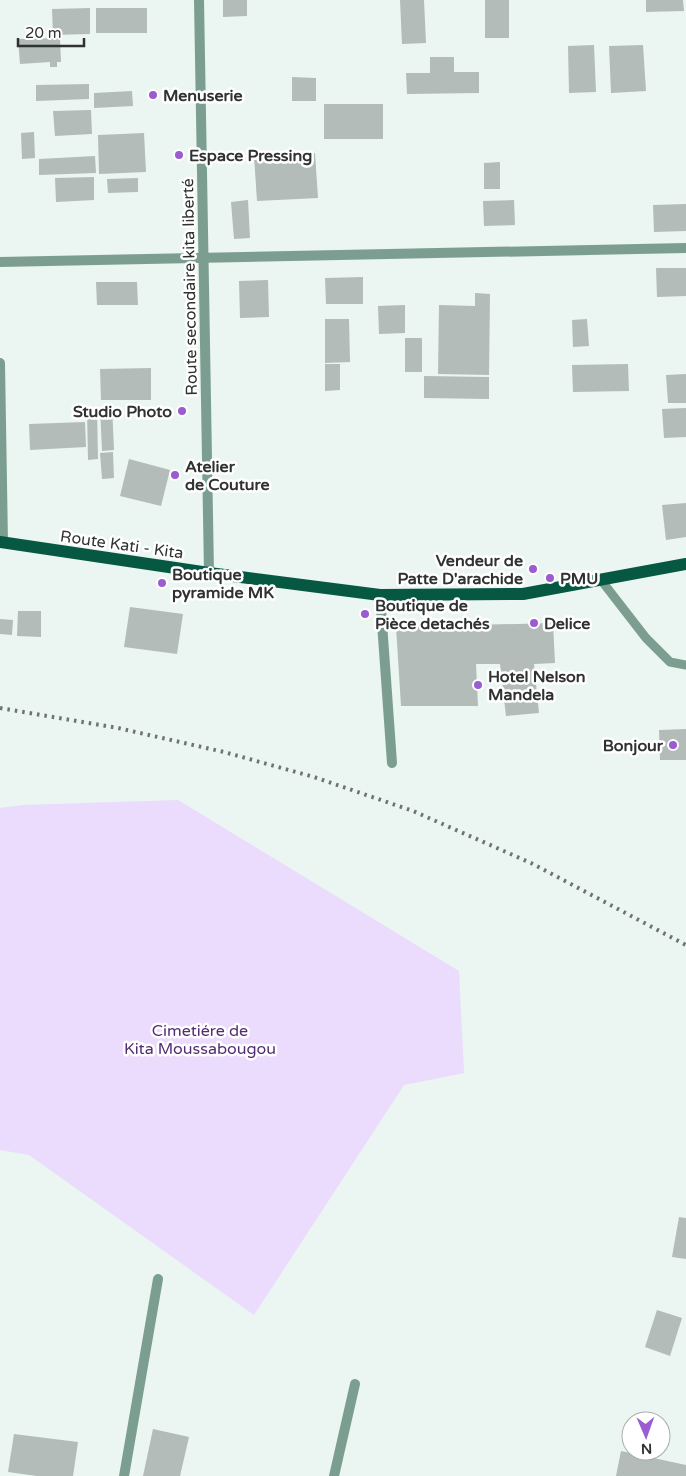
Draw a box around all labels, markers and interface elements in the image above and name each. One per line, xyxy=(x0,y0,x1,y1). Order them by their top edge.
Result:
scale bar xyxy=(18,15,84,47)
text: 20 m xyxy=(25,24,62,42)
place label: Menuserie xyxy=(163,86,243,106)
marker: Menuserie xyxy=(147,89,159,101)
place label: Espace Pressing xyxy=(189,146,312,166)
marker: Espace Pressing xyxy=(173,149,185,161)
street label: Route secondaire kita liberté xyxy=(178,178,202,396)
place label: Studio Photo xyxy=(73,402,172,422)
marker: Studio Photo xyxy=(176,405,188,417)
place label: Atelier de Couture xyxy=(185,457,269,495)
marker: Atelier de Couture xyxy=(169,469,181,481)
street label: Route Kati - Kita xyxy=(59,526,185,564)
place label: Vendeur de Patte D'arachide xyxy=(397,551,523,589)
marker: Vendeur de Patte D'arachide xyxy=(527,563,539,575)
place label: Boutique pyramide MK xyxy=(172,565,274,603)
place label: PMU xyxy=(560,569,598,589)
marker: PMU xyxy=(544,572,556,584)
marker: Boutique pyramide MK xyxy=(156,577,168,589)
place label: Boutique de Pièce detachés xyxy=(375,596,490,634)
marker: Boutique de Pièce detachés xyxy=(359,608,371,620)
place label: Delice xyxy=(544,614,590,634)
marker: Delice xyxy=(528,617,540,629)
place label: Hotel Nelson Mandela xyxy=(488,667,586,705)
marker: Hotel Nelson Mandela xyxy=(472,679,484,691)
place label: Bonjour xyxy=(603,736,664,756)
marker: Bonjour xyxy=(667,739,679,751)
park label: Cimetiére de Kita Moussabougou xyxy=(124,1021,276,1059)
north arrow xyxy=(621,1411,671,1461)
text: N xyxy=(641,1440,652,1457)

